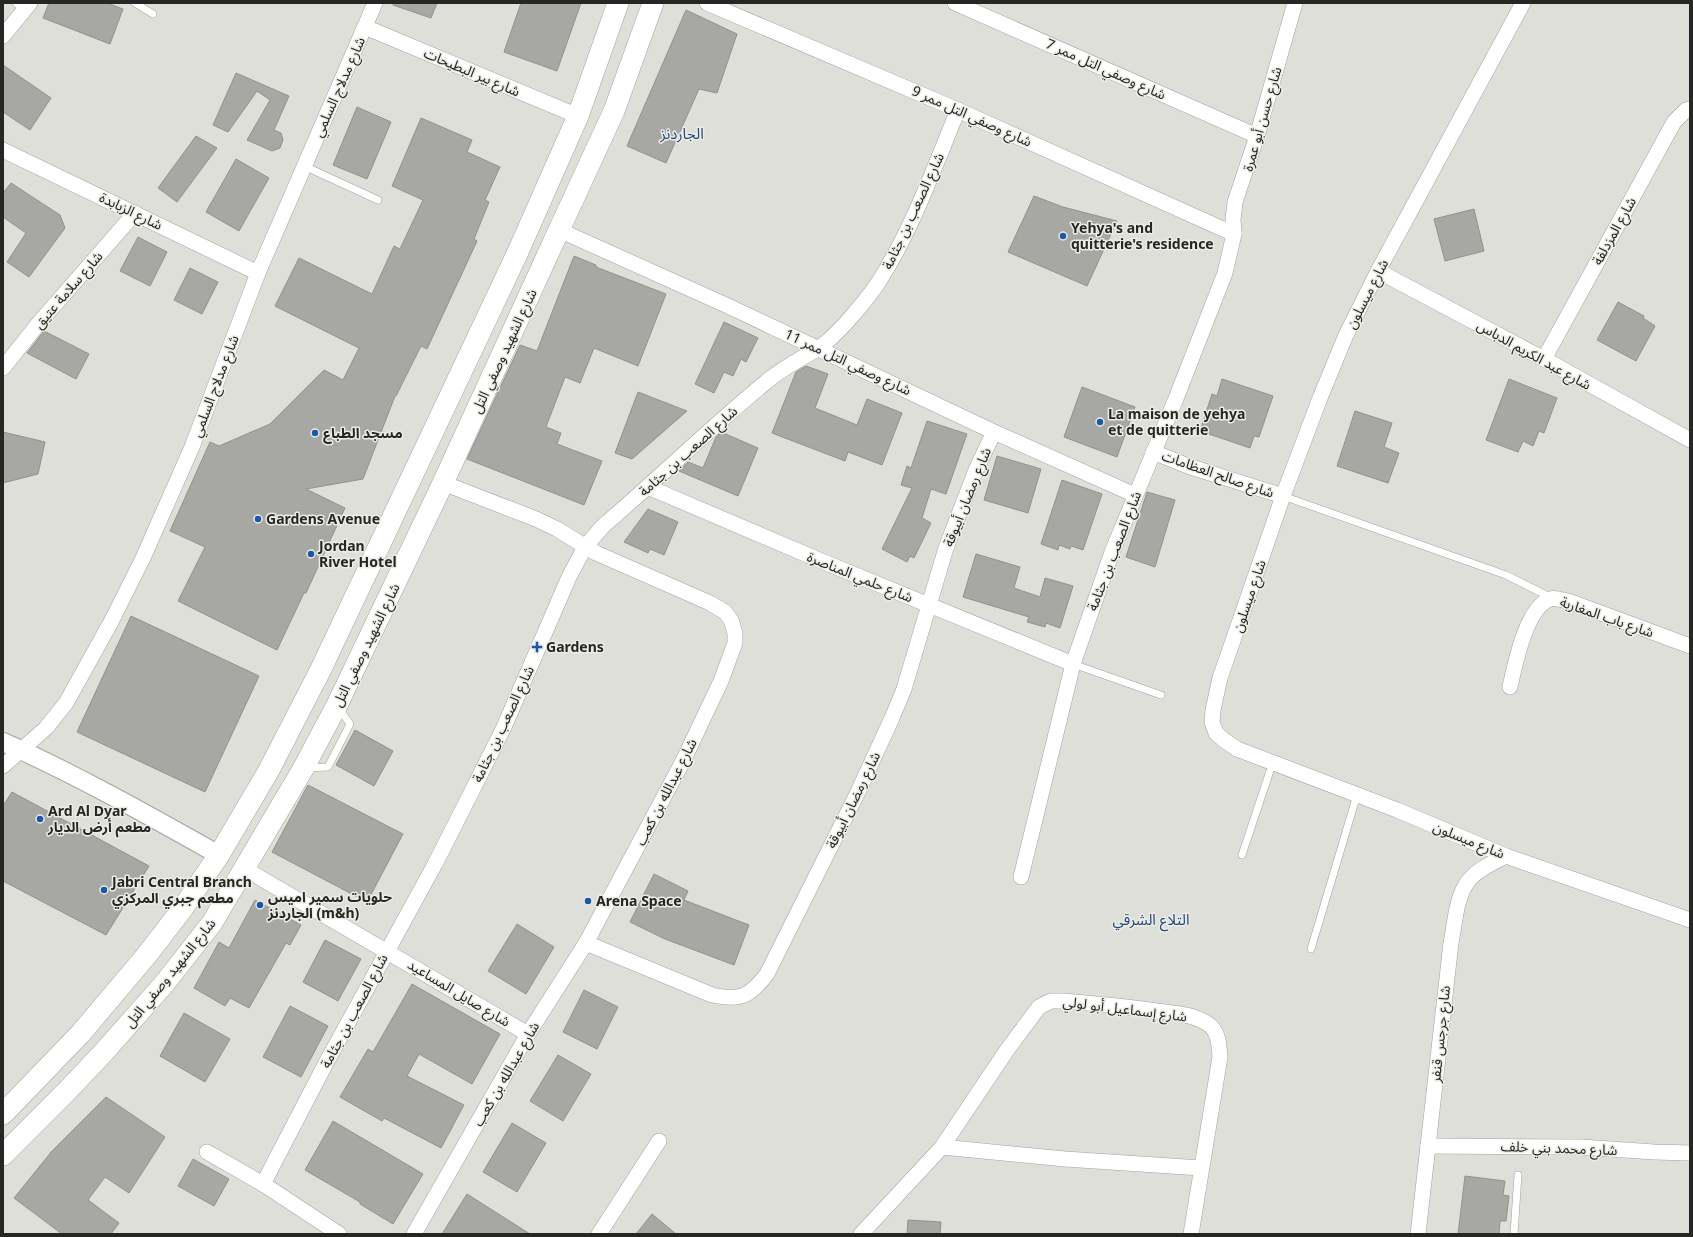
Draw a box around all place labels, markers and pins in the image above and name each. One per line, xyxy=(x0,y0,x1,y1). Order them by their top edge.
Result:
place label: Yehya's and quitterie's residence xyxy=(1071,218,1214,253)
marker: Yehya's and quitterie's residence xyxy=(1058,231,1068,241)
place label: La maison de yehya et de quitterie xyxy=(1108,404,1245,439)
marker: La maison de yehya et de quitterie xyxy=(1095,417,1105,427)
place label: مسجد الطباع xyxy=(323,423,403,444)
marker: مسجد الطباع xyxy=(310,428,320,438)
place label: Gardens Avenue xyxy=(266,509,380,528)
marker: Gardens Avenue xyxy=(253,514,263,524)
place label: Jordan River Hotel xyxy=(317,536,397,571)
marker: Jordan River Hotel xyxy=(306,549,316,559)
place label: Gardens xyxy=(546,637,604,656)
marker: Gardens xyxy=(531,641,543,653)
place label: Ard Al Dyar مطعم أرض الديار xyxy=(47,801,151,838)
marker: Ard Al Dyar مطعم أرض الديار xyxy=(35,814,45,824)
place label: Jabri Central Branch مطعم جبري المركزي xyxy=(110,872,252,909)
marker: Jabri Central Branch مطعم جبري المركزي xyxy=(99,885,109,895)
place label: حلويات سمير اميس الجاردنز (m&h) xyxy=(267,887,392,922)
place label: Arena Space xyxy=(596,891,682,910)
marker: Arena Space xyxy=(583,896,593,906)
marker: حلويات سمير اميس الجاردنز (m&h) xyxy=(255,900,265,910)

